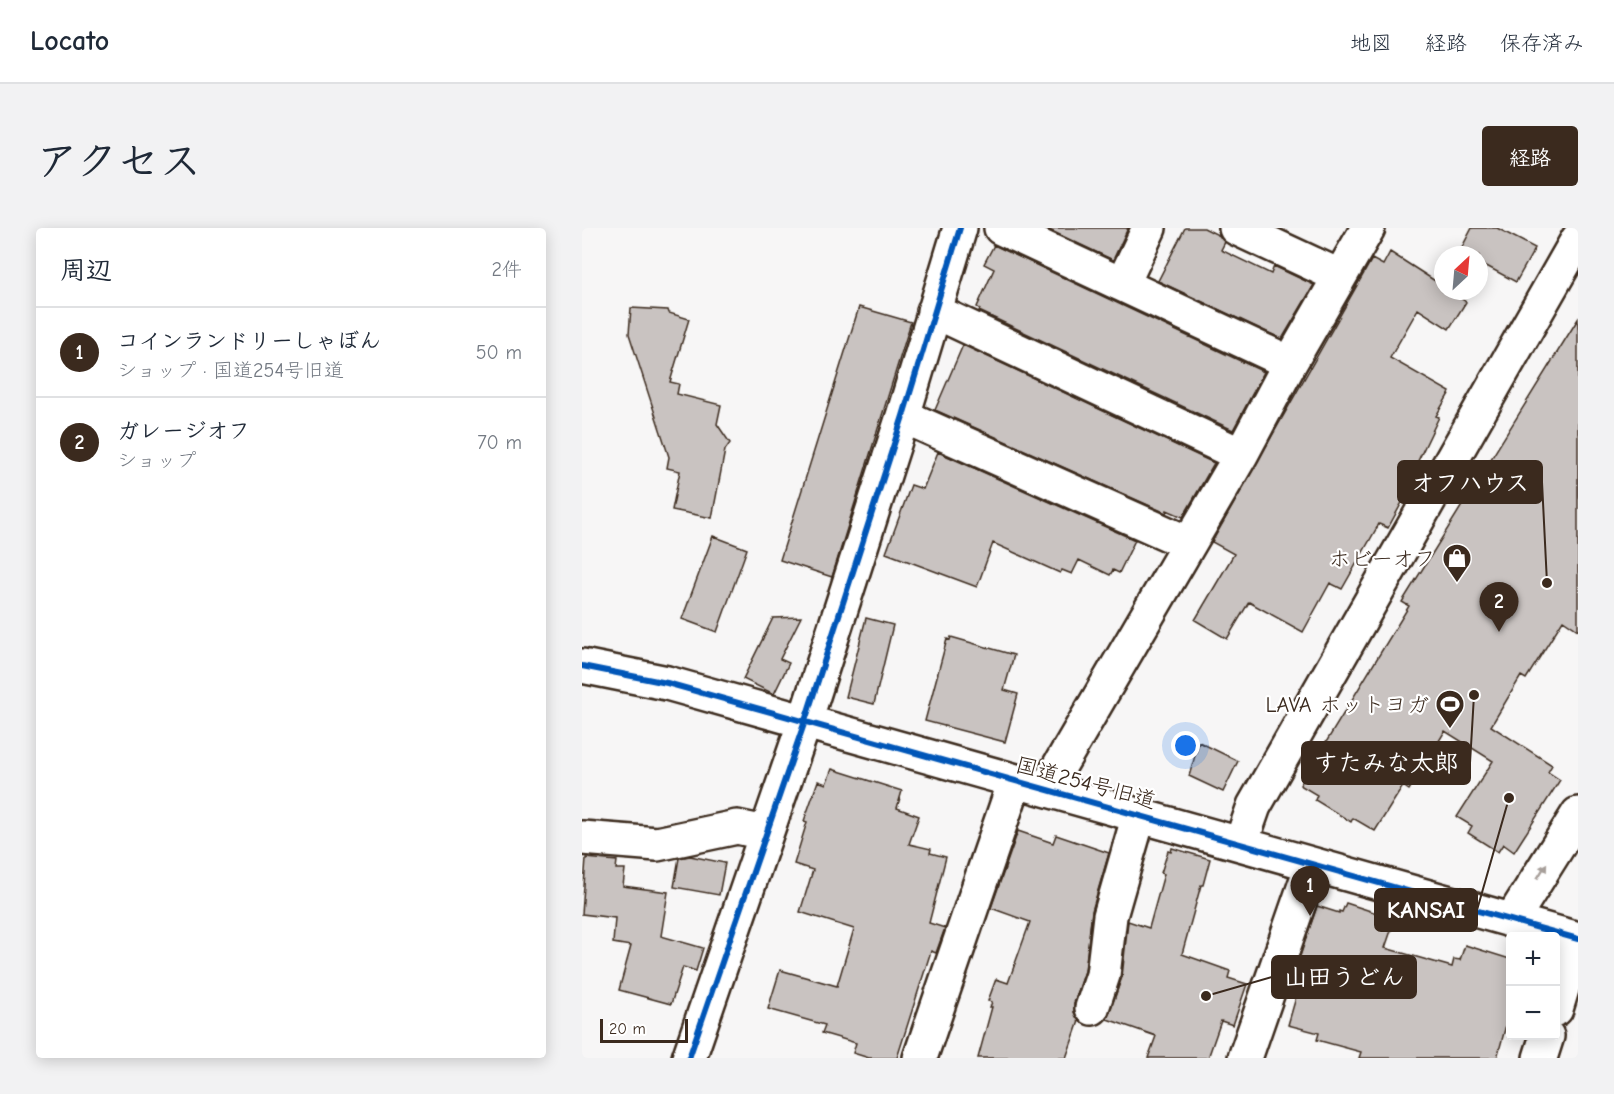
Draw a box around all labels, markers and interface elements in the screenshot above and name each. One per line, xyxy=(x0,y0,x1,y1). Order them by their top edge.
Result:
text: Locato xyxy=(30,25,109,57)
text: 地図 xyxy=(1350,31,1392,55)
text: 経路 xyxy=(1425,31,1467,55)
text: 保存済み xyxy=(1500,31,1584,55)
button: 経路 xyxy=(1482,126,1578,186)
text: アクセス xyxy=(36,137,201,186)
north arrow xyxy=(1434,246,1488,300)
text: 周辺 xyxy=(60,256,112,286)
text: 2件 xyxy=(492,258,522,281)
text: コインランドリーしゃぼん xyxy=(117,328,381,354)
text: 1 xyxy=(76,341,83,364)
text: 50 m xyxy=(476,341,522,364)
text: ショップ · 国道254号旧道 xyxy=(117,359,344,382)
text: ガレージオフ xyxy=(117,418,250,444)
text: 2 xyxy=(75,431,84,454)
text: 70 m xyxy=(477,431,522,454)
text: ショップ xyxy=(117,449,196,472)
callout: オフハウス xyxy=(1398,461,1542,503)
text: オフハウス xyxy=(1411,469,1529,497)
shop icon: ホビーオフ xyxy=(1441,542,1473,584)
place label: ホビーオフ xyxy=(1328,546,1436,572)
pin: 2 xyxy=(1480,582,1518,632)
sports icon: LAVA ホットヨガ xyxy=(1434,688,1466,730)
place label: LAVA ホットヨガ xyxy=(1266,692,1429,718)
your location xyxy=(1171,731,1200,760)
callout: すたみな太郎 xyxy=(1302,742,1470,784)
text: すたみな太郎 xyxy=(1314,749,1458,777)
street label: 国道254号旧道 xyxy=(1013,752,1159,814)
one-way arrow xyxy=(1536,863,1547,879)
pin: 1 xyxy=(1290,866,1330,916)
callout: KANSAI xyxy=(1375,889,1477,931)
text: KANSAI xyxy=(1387,896,1465,924)
map controls xyxy=(1506,932,1560,1040)
button: + xyxy=(1506,932,1560,986)
callout: 山田うどん xyxy=(1272,956,1416,998)
text: 山田うどん xyxy=(1284,963,1404,991)
button: − xyxy=(1506,986,1560,1040)
scale bar xyxy=(600,1016,688,1044)
text: 20 m xyxy=(609,1020,646,1038)

